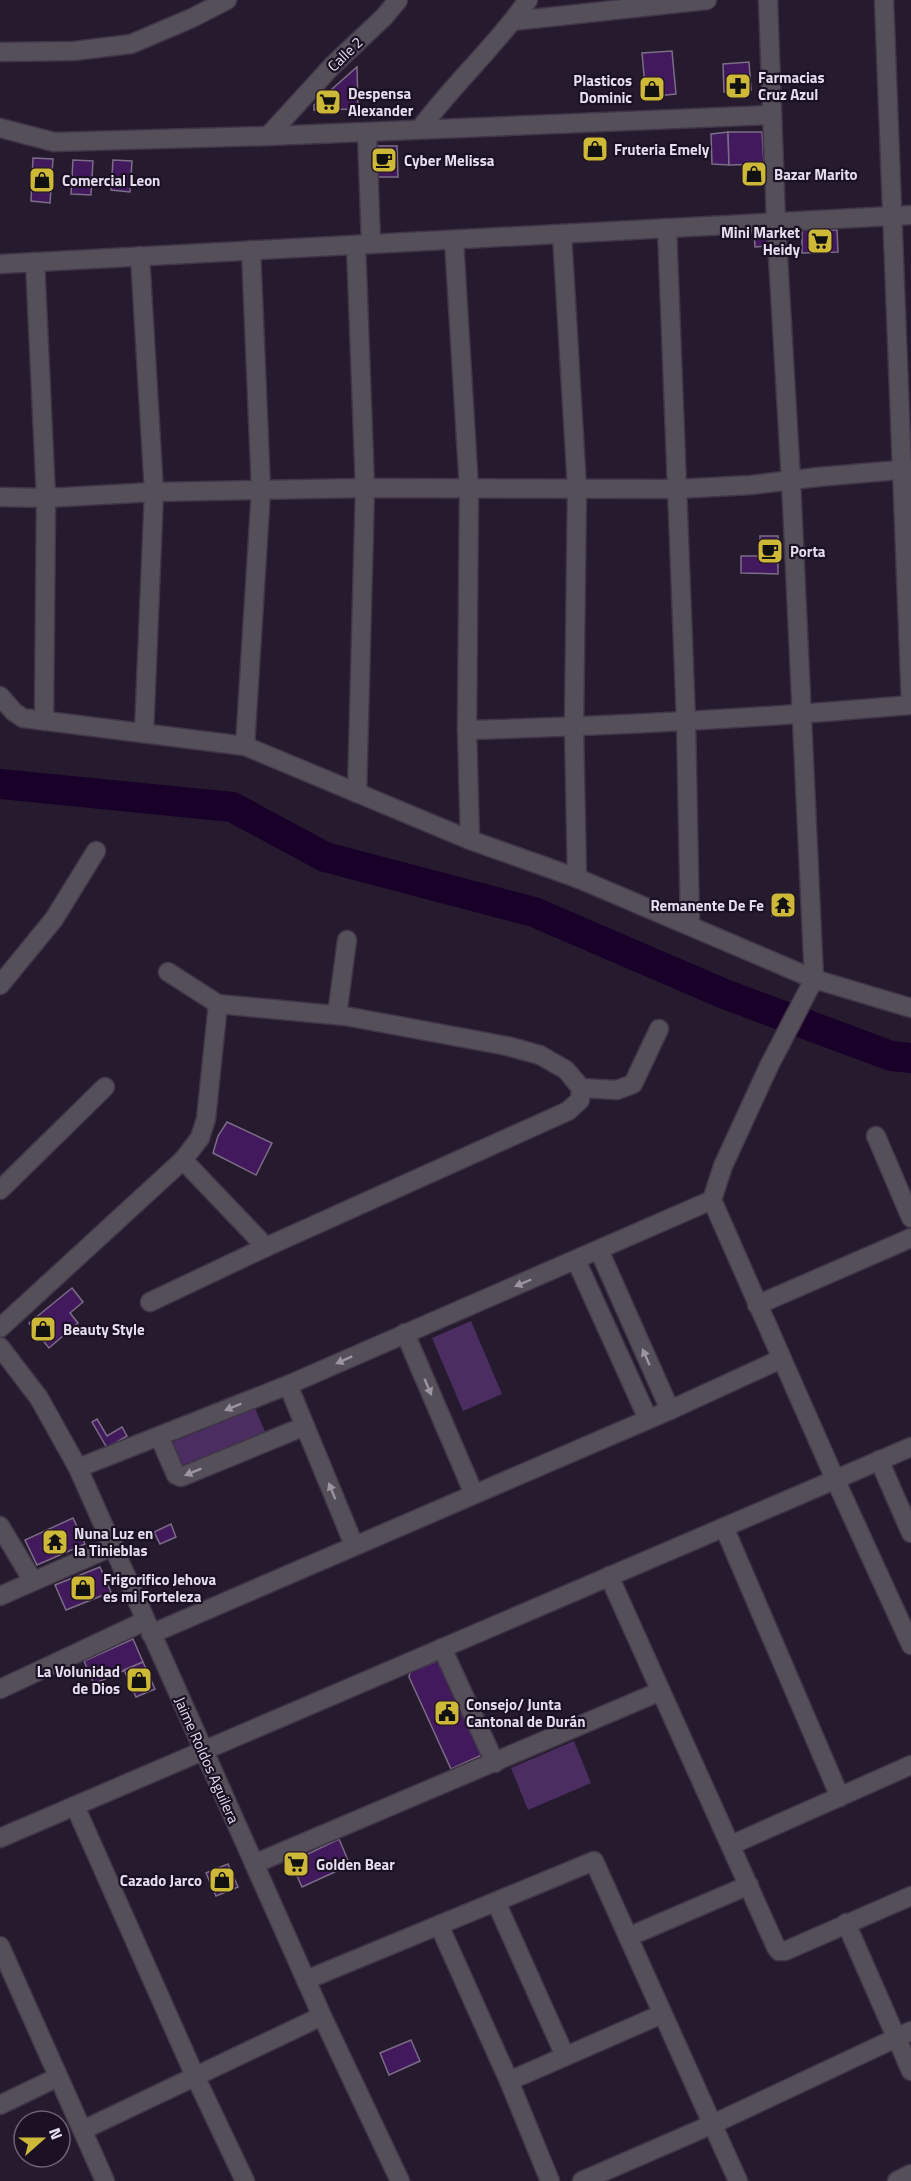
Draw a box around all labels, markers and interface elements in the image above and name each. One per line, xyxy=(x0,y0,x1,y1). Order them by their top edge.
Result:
street label: Calle 2 xyxy=(322,31,368,77)
place label: Farmacias Cruz Azul xyxy=(758,66,825,106)
place label: Plasticos Dominic xyxy=(573,69,632,109)
pharmacy icon: Farmacias Cruz Azul xyxy=(723,71,753,101)
shop icon: Plasticos Dominic xyxy=(637,74,667,104)
place label: Despensa Alexander xyxy=(348,82,414,122)
supermarket icon: Despensa Alexander xyxy=(313,87,343,117)
shop icon: Fruteria Emely xyxy=(580,134,610,164)
place label: Fruteria Emely xyxy=(614,138,710,161)
cafe icon: Cyber Melissa xyxy=(369,145,399,175)
place label: Cyber Melissa xyxy=(404,149,495,172)
shop icon: Bazar Marito xyxy=(739,159,769,189)
place label: Bazar Marito xyxy=(774,163,858,186)
shop icon: Comercial Leon xyxy=(27,165,57,195)
place label: Comercial Leon xyxy=(62,169,160,192)
place label: Mini Market Heidy xyxy=(721,221,801,261)
supermarket icon: Mini Market Heidy xyxy=(805,226,835,256)
cafe icon: Porta xyxy=(755,536,785,566)
place label: Porta xyxy=(790,540,826,563)
temple icon: Remanente De Fe xyxy=(768,890,798,920)
place label: Remanente De Fe xyxy=(650,894,764,917)
one-way arrow xyxy=(513,1278,531,1288)
shop icon: Beauty Style xyxy=(28,1314,58,1344)
place label: Beauty Style xyxy=(63,1318,145,1341)
one-way arrow xyxy=(641,1347,651,1365)
one-way arrow xyxy=(335,1356,352,1365)
one-way arrow xyxy=(423,1379,433,1397)
one-way arrow xyxy=(224,1402,242,1412)
one-way arrow xyxy=(183,1467,201,1477)
one-way arrow xyxy=(327,1482,337,1500)
place label: Nuna Luz en la Tinieblas xyxy=(74,1522,153,1562)
temple icon: Nuna Luz en la Tinieblas xyxy=(40,1527,70,1557)
place label: Frigorifico Jehova es mi Forteleza xyxy=(103,1568,216,1608)
shop icon: Frigorifico Jehova es mi Forteleza xyxy=(68,1573,98,1603)
place label: La Volunidad de Dios xyxy=(37,1660,120,1700)
shop icon: La Volunidad de Dios xyxy=(124,1665,154,1695)
street label: Jaime Roldos Aguilera xyxy=(169,1693,245,1828)
place label: Consejo/ Junta Cantonal de Durán xyxy=(466,1693,585,1733)
public building icon: Consejo/ Junta Cantonal de Durán xyxy=(432,1698,462,1728)
supermarket icon: Golden Bear xyxy=(281,1849,311,1879)
place label: Golden Bear xyxy=(316,1853,395,1876)
shop icon: Cazado Jarco xyxy=(207,1865,237,1895)
place label: Cazado Jarco xyxy=(120,1869,202,1892)
north arrow xyxy=(12,2109,72,2169)
text: N xyxy=(43,2124,69,2143)

